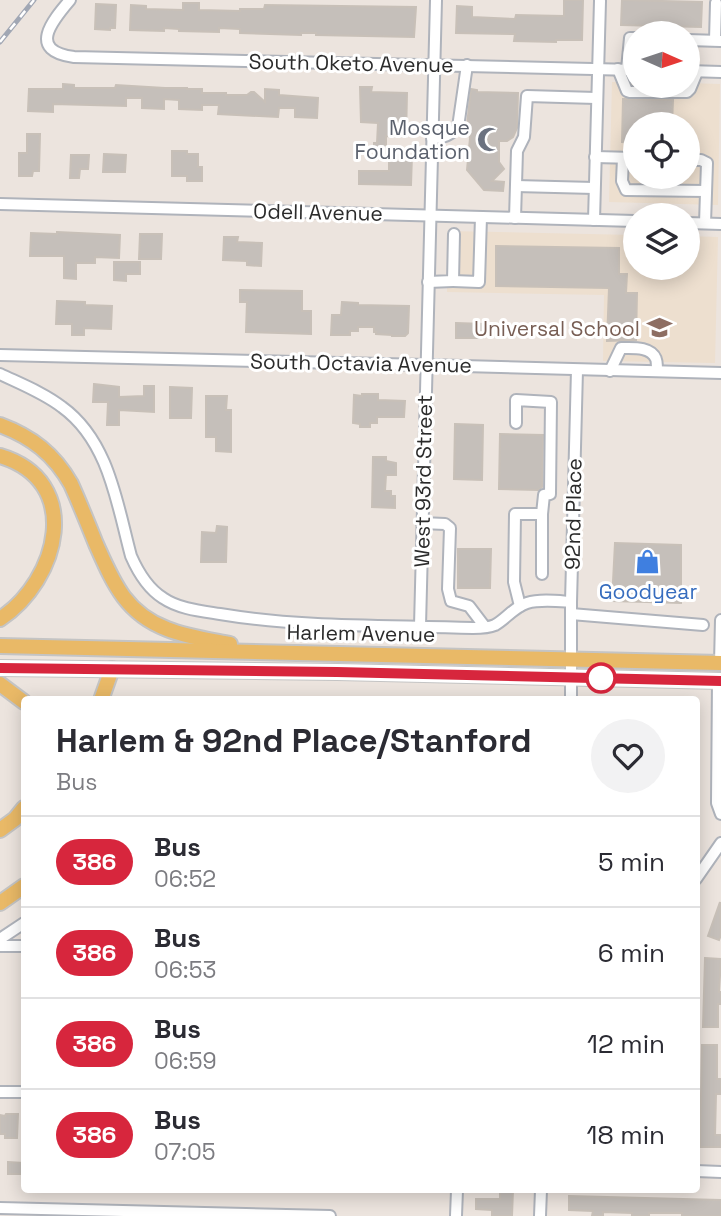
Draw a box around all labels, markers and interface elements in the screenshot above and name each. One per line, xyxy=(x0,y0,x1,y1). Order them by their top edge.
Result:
north arrow xyxy=(623,21,700,98)
map controls xyxy=(623,21,700,280)
street label: South Oketo Avenue xyxy=(248,48,454,78)
button: locate xyxy=(623,112,700,189)
place label: Mosque Foundation xyxy=(354,114,470,165)
mosque icon: Mosque Foundation xyxy=(476,125,504,153)
street label: Odell Avenue xyxy=(253,197,383,227)
button: layers xyxy=(623,203,700,280)
school or university icon: Universal School xyxy=(646,314,674,342)
place label: Universal School xyxy=(474,315,640,342)
street label: South Octavia Avenue xyxy=(250,348,472,378)
street label: West 93rd Street xyxy=(408,394,438,568)
street label: 92nd Place xyxy=(559,458,587,570)
shop icon: Goodyear xyxy=(634,548,662,576)
place label: Goodyear xyxy=(599,578,697,605)
street label: Harlem Avenue xyxy=(286,618,436,648)
unlabelled marker xyxy=(586,663,616,693)
button: heart xyxy=(591,719,665,793)
text: Harlem & 92nd Place/Stanford xyxy=(56,720,532,762)
text: Bus xyxy=(56,767,97,797)
text: Bus xyxy=(154,830,201,864)
text: 5 min xyxy=(598,845,665,879)
text: 386 xyxy=(73,846,116,877)
text: 06:52 xyxy=(154,864,216,894)
text: Bus xyxy=(154,921,201,955)
text: 6 min xyxy=(598,936,665,970)
text: 386 xyxy=(73,937,116,968)
text: 06:53 xyxy=(154,955,216,985)
text: Bus xyxy=(154,1012,201,1046)
text: 12 min xyxy=(587,1027,665,1061)
text: 386 xyxy=(73,1028,116,1059)
text: 06:59 xyxy=(154,1046,217,1076)
text: Bus xyxy=(154,1103,201,1137)
text: 18 min xyxy=(587,1118,665,1152)
text: 386 xyxy=(73,1119,116,1150)
text: 07:05 xyxy=(154,1137,216,1167)

